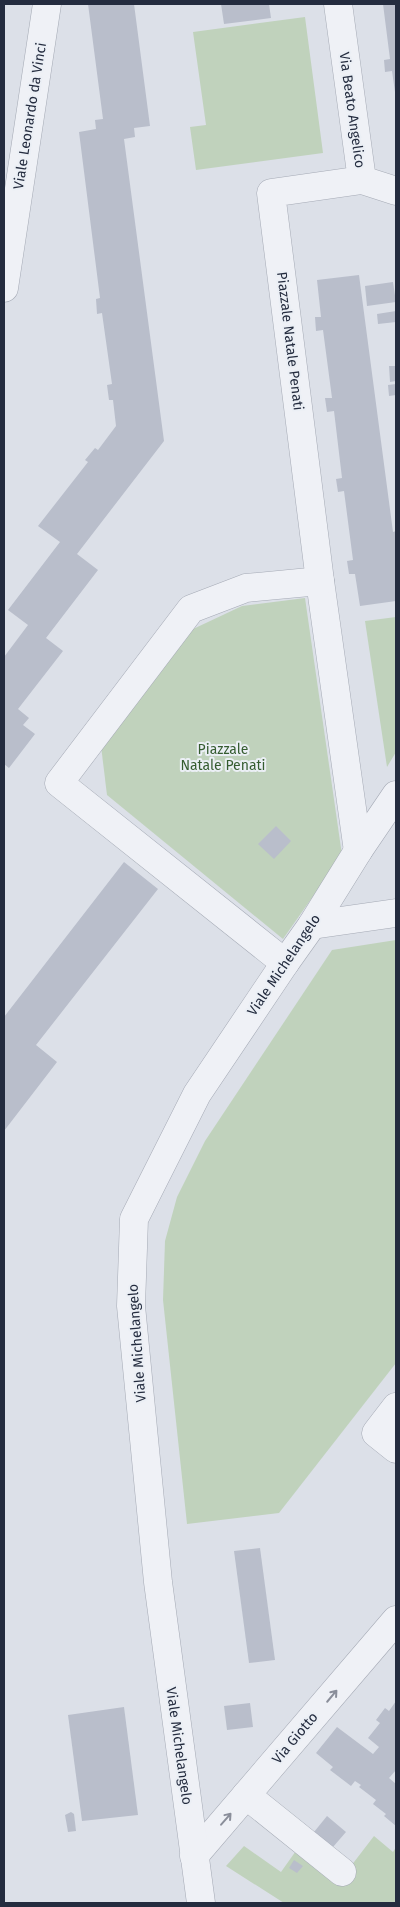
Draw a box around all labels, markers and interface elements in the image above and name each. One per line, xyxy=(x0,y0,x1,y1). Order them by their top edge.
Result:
street label: Viale Leonardo da Vinci xyxy=(10,41,50,191)
street label: Via Beato Angelico xyxy=(335,51,369,169)
street label: Piazzale Natale Penati xyxy=(273,271,307,411)
park label: Piazzale Natale Penati xyxy=(180,741,266,774)
street label: Viale Michelangelo xyxy=(244,911,324,1019)
street label: Viale Michelangelo xyxy=(124,1283,150,1403)
street label: Viale Michelangelo xyxy=(162,1686,196,1806)
one-way arrow xyxy=(326,1689,337,1702)
street label: Via Giotto xyxy=(269,1709,321,1767)
one-way arrow xyxy=(220,1813,231,1826)

